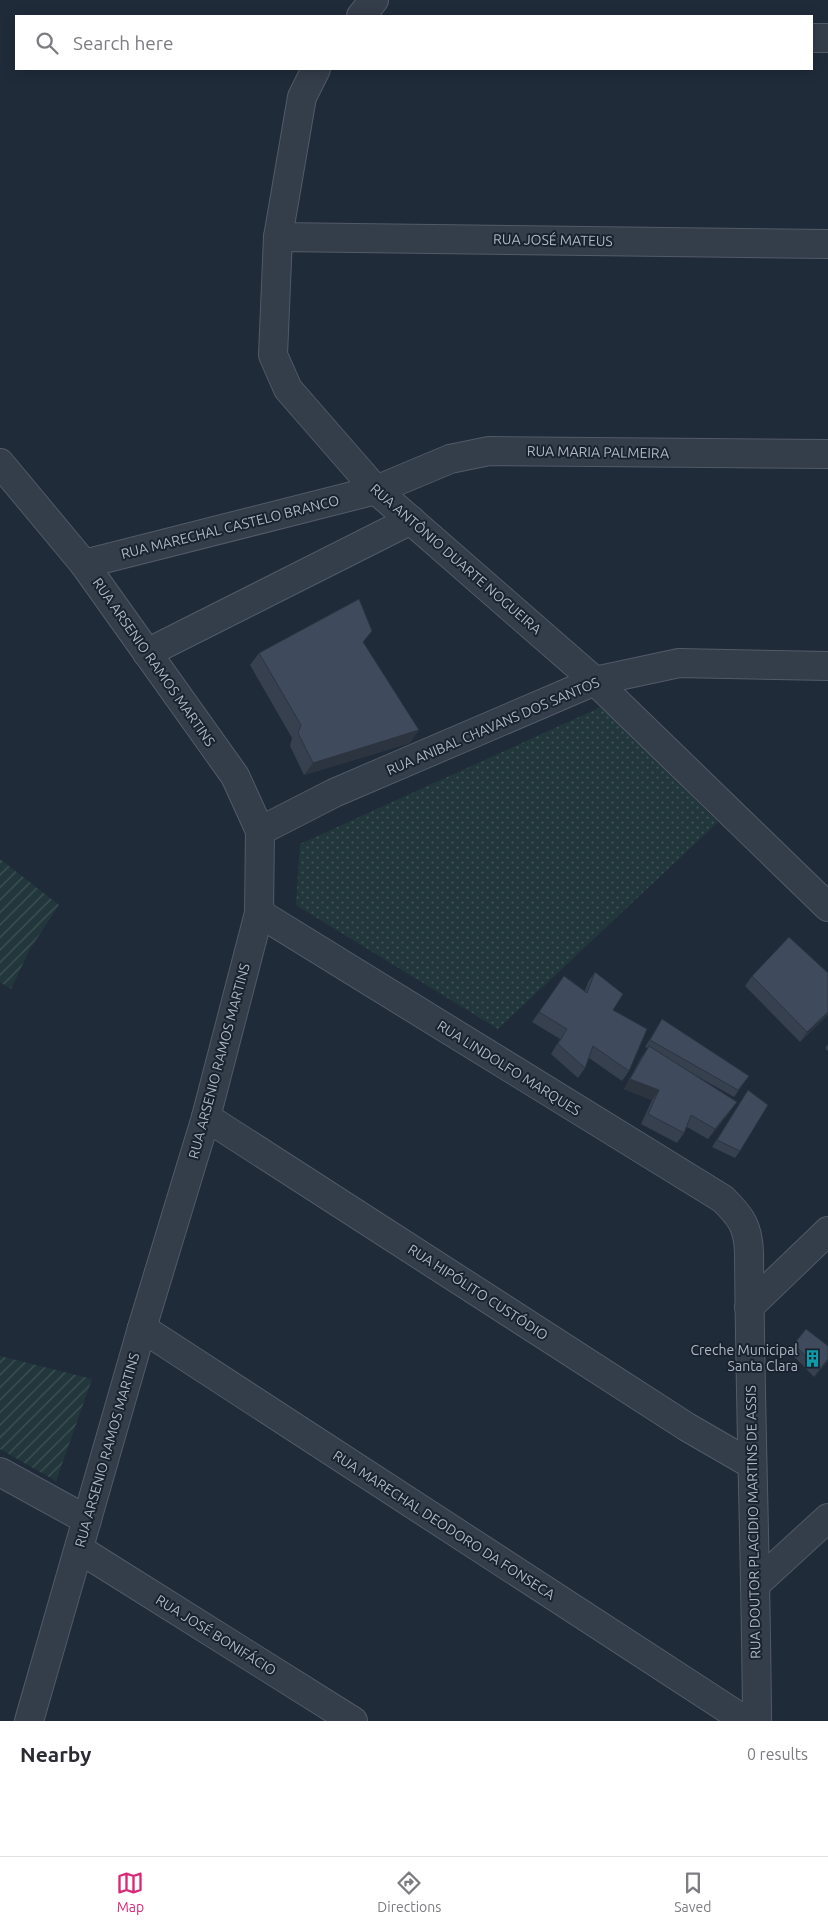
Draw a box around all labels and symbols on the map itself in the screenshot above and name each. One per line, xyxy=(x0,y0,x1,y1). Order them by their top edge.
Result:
street label: RUA JOSÉ MATEUS xyxy=(493,230,613,249)
street label: RUA MARIA PALMEIRA xyxy=(527,443,669,461)
street label: RUA ANTÔNIO DUARTE NOGUEIRA xyxy=(367,480,545,638)
street label: RUA MARECHAL CASTELO BRANCO xyxy=(119,492,341,562)
street label: RUA ARSENIO RAMOS MARTINS xyxy=(90,575,218,749)
street label: RUA ANIBAL CHAVANS DOS SANTOS xyxy=(384,674,602,778)
street label: RUA ARSENIO RAMOS MARTINS xyxy=(185,961,253,1161)
street label: RUA LINDOLFO MARQUES xyxy=(434,1017,584,1119)
street label: RUA HIPÓLITO CUSTÓDIO xyxy=(405,1240,552,1343)
place label: Creche Municipal Santa Clara xyxy=(690,1342,798,1374)
building icon: Creche Municipal Santa Clara xyxy=(802,1348,822,1368)
street label: RUA ARSENIO RAMOS MARTINS xyxy=(72,1351,142,1549)
street label: RUA DOUTOR PLACIDIO MARTINS DE ASSIS xyxy=(743,1385,763,1659)
street label: RUA MARECHAL DEODORO DA FONSECA xyxy=(330,1447,558,1603)
street label: RUA JOSÉ BONIFÁCIO xyxy=(153,1591,280,1679)

